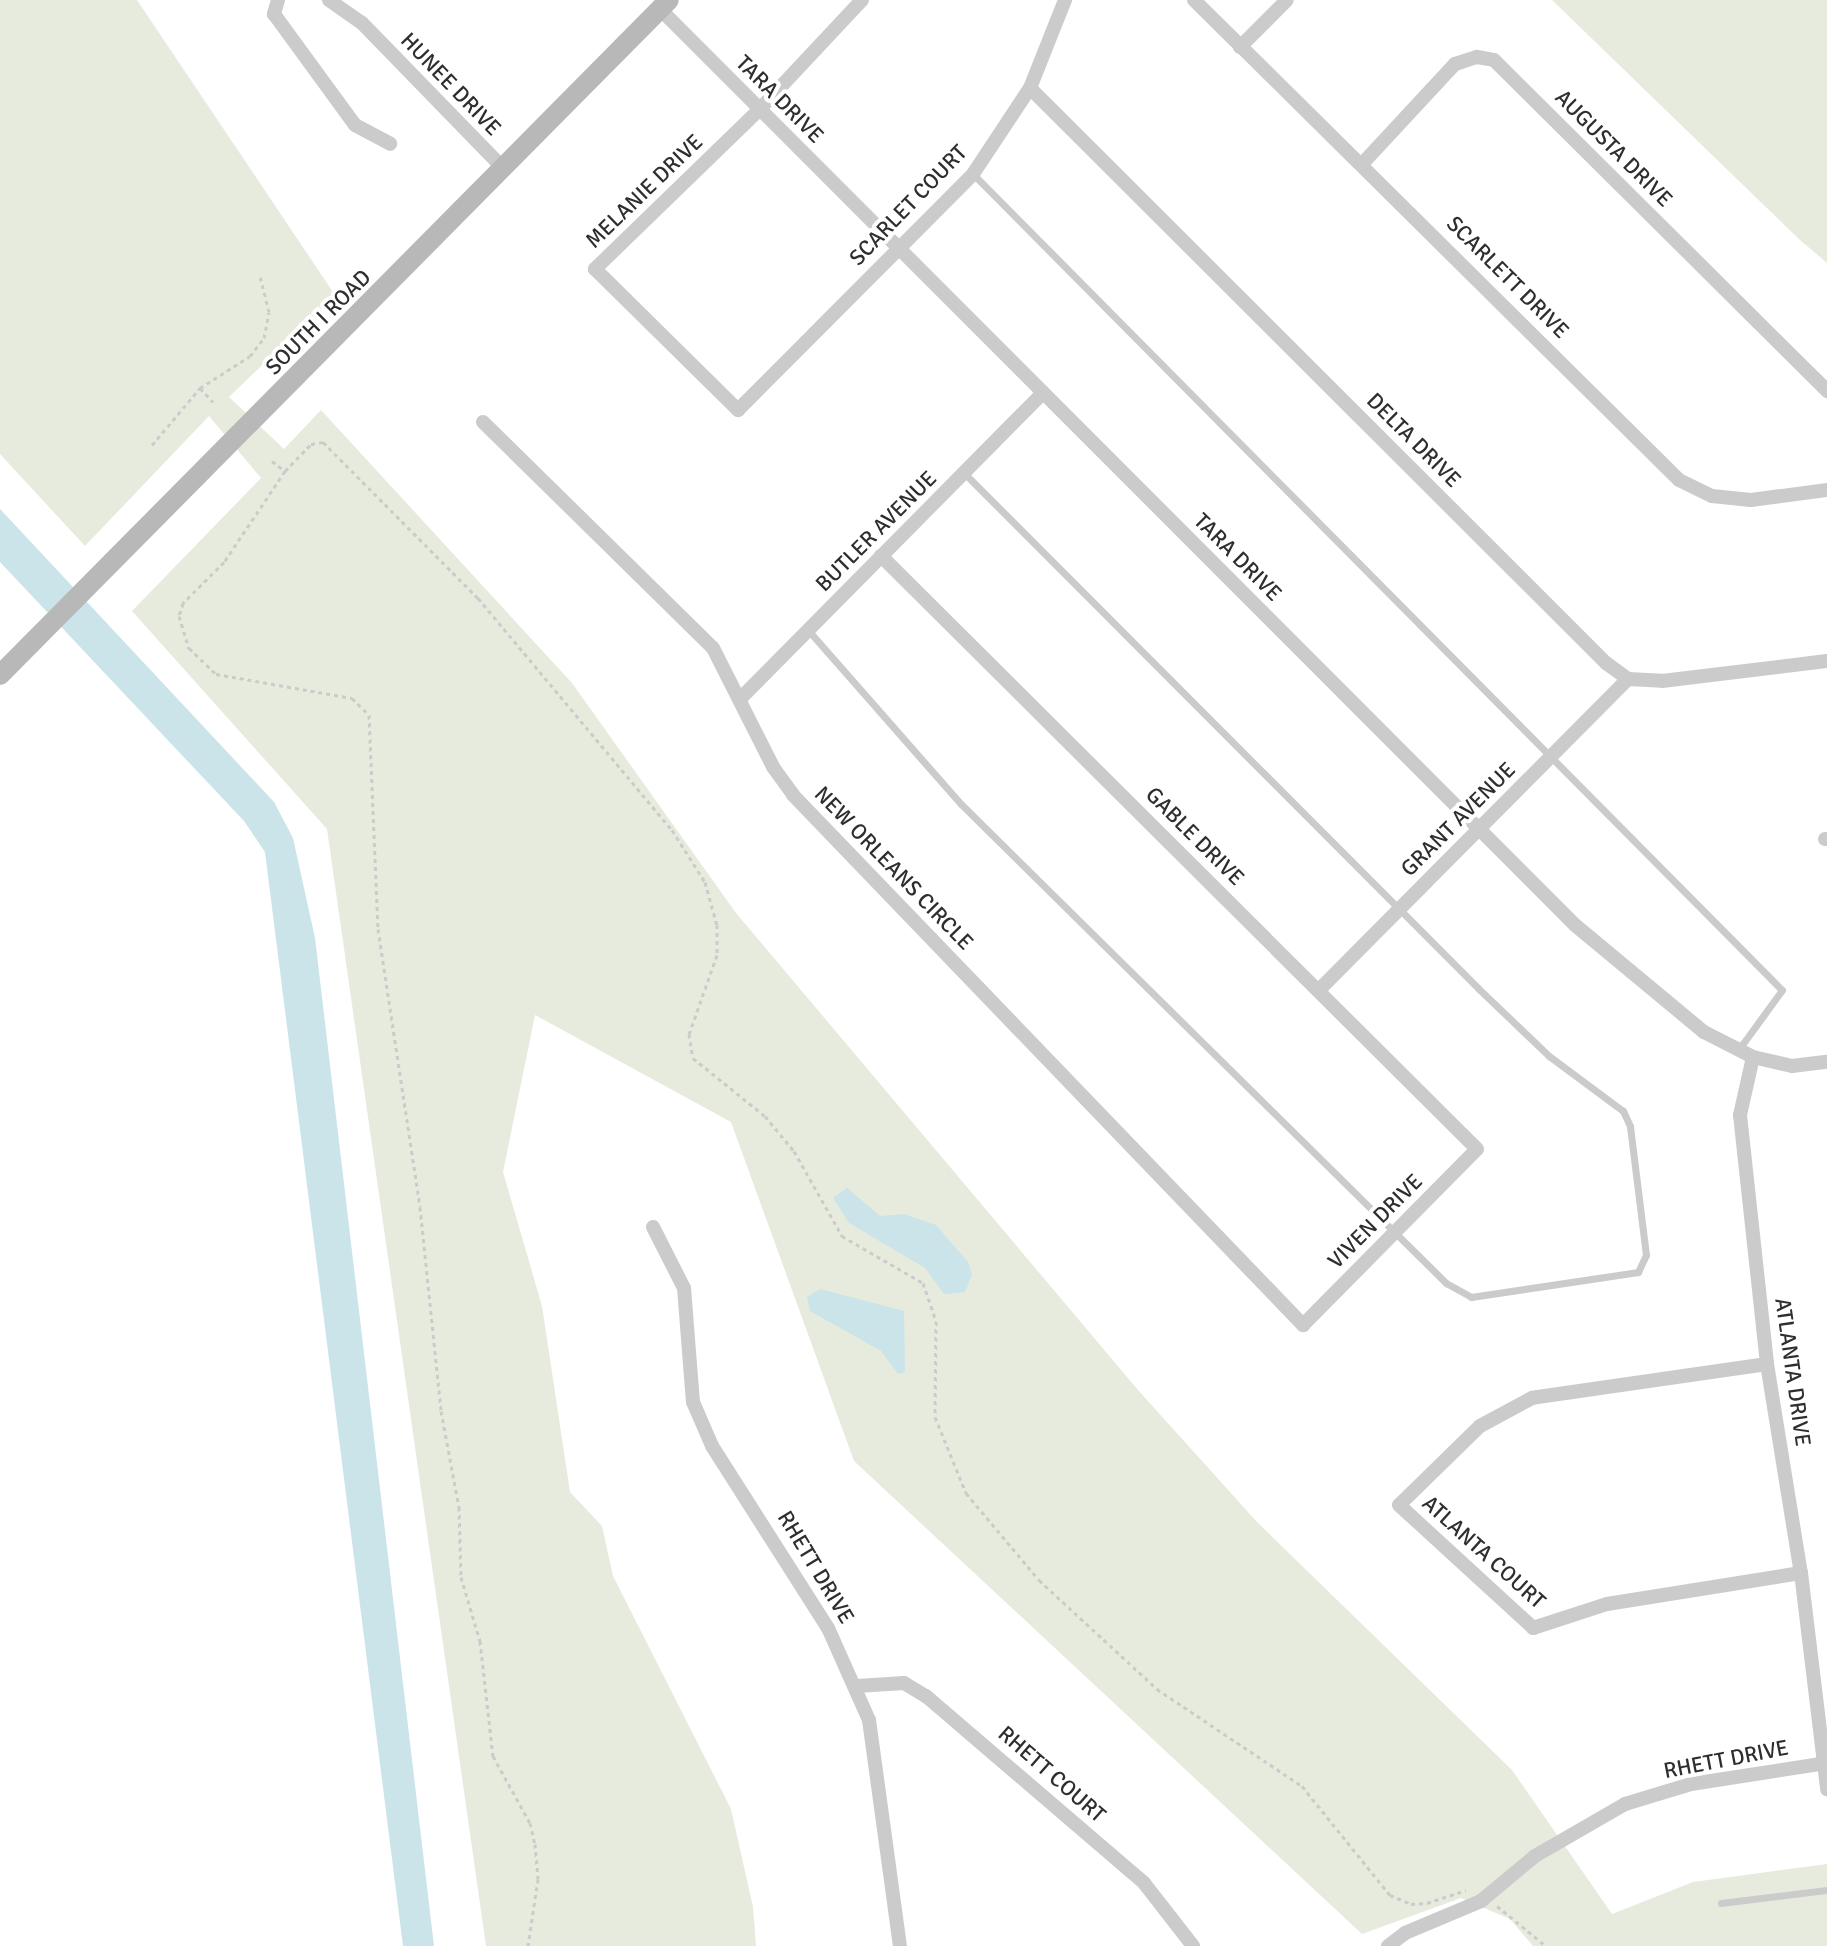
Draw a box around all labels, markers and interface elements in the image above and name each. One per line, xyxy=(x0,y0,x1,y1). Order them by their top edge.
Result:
street label: HUNEE DRIVE xyxy=(395,27,507,141)
street label: TARA DRIVE xyxy=(731,50,829,148)
street label: AUGUSTA DRIVE xyxy=(1550,84,1678,212)
street label: MELANIE DRIVE xyxy=(580,128,708,254)
street label: SCARLET COURT xyxy=(844,139,972,271)
street label: SCARLETT DRIVE xyxy=(1441,210,1575,344)
street label: SOUTH I ROAD xyxy=(260,264,376,380)
street label: DELTA DRIVE xyxy=(1361,387,1467,493)
street label: BUTLER AVENUE xyxy=(810,465,942,597)
street label: TARA DRIVE xyxy=(1189,508,1287,606)
street label: GRANT AVENUE xyxy=(1395,756,1521,882)
street label: NEW ORLEANS CIRCLE xyxy=(809,781,979,955)
street label: GABLE DRIVE xyxy=(1140,781,1250,891)
street label: VIVEN DRIVE xyxy=(1322,1168,1428,1274)
street label: ATLANTA DRIVE xyxy=(1770,1296,1816,1448)
street label: ATLANTA COURT xyxy=(1417,1490,1551,1614)
street label: RHETT DRIVE xyxy=(772,1506,860,1628)
street label: RHETT COURT xyxy=(993,1720,1111,1828)
street label: RHETT DRIVE xyxy=(1661,1734,1791,1784)

